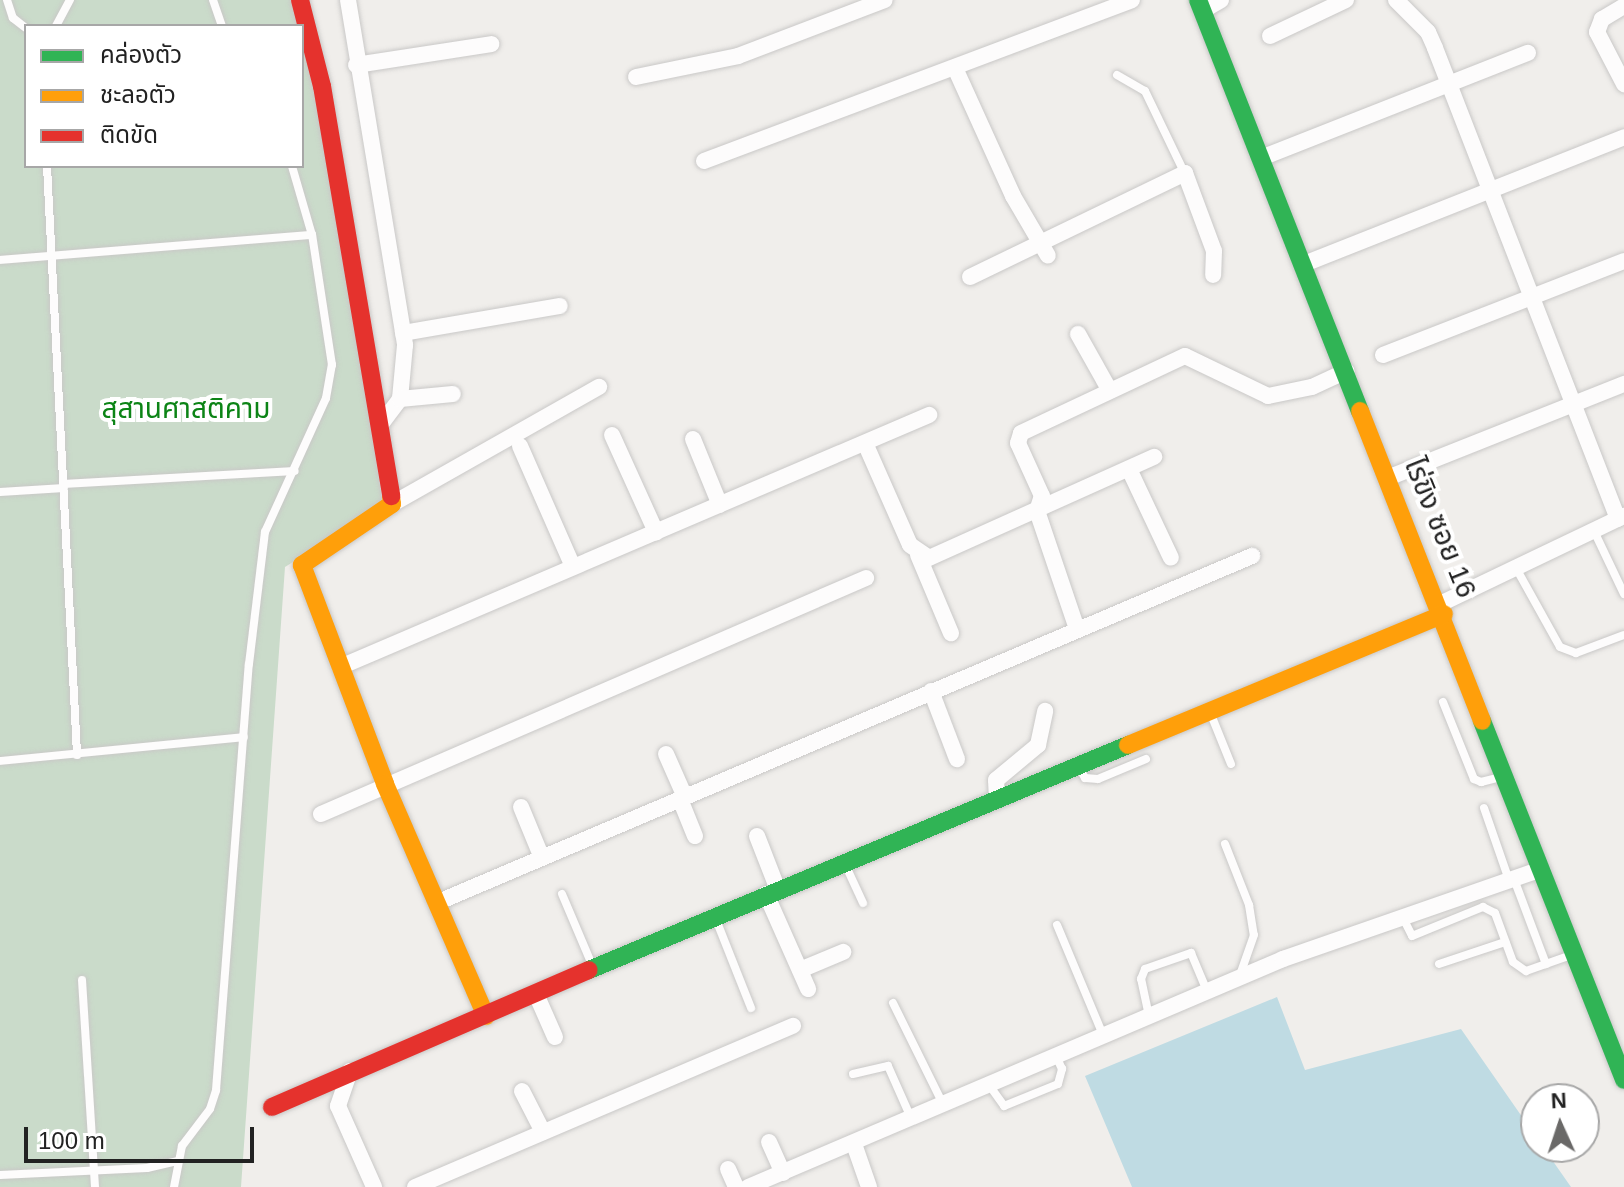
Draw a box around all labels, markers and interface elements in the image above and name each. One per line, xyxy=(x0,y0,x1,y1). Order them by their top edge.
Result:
legend xyxy=(24,24,304,168)
text: คล่องตัว xyxy=(100,41,182,68)
text: ชะลอตัว xyxy=(100,81,176,108)
text: ติดขัด xyxy=(100,121,158,148)
park label: สุสานศาสติคาม xyxy=(101,392,271,426)
street label: ไร่ขิง ซอย 16 xyxy=(1397,453,1483,603)
north arrow xyxy=(1520,1083,1600,1163)
text: N xyxy=(1550,1088,1567,1113)
scale bar xyxy=(28,1111,258,1161)
text: 100 m xyxy=(38,1127,105,1154)

